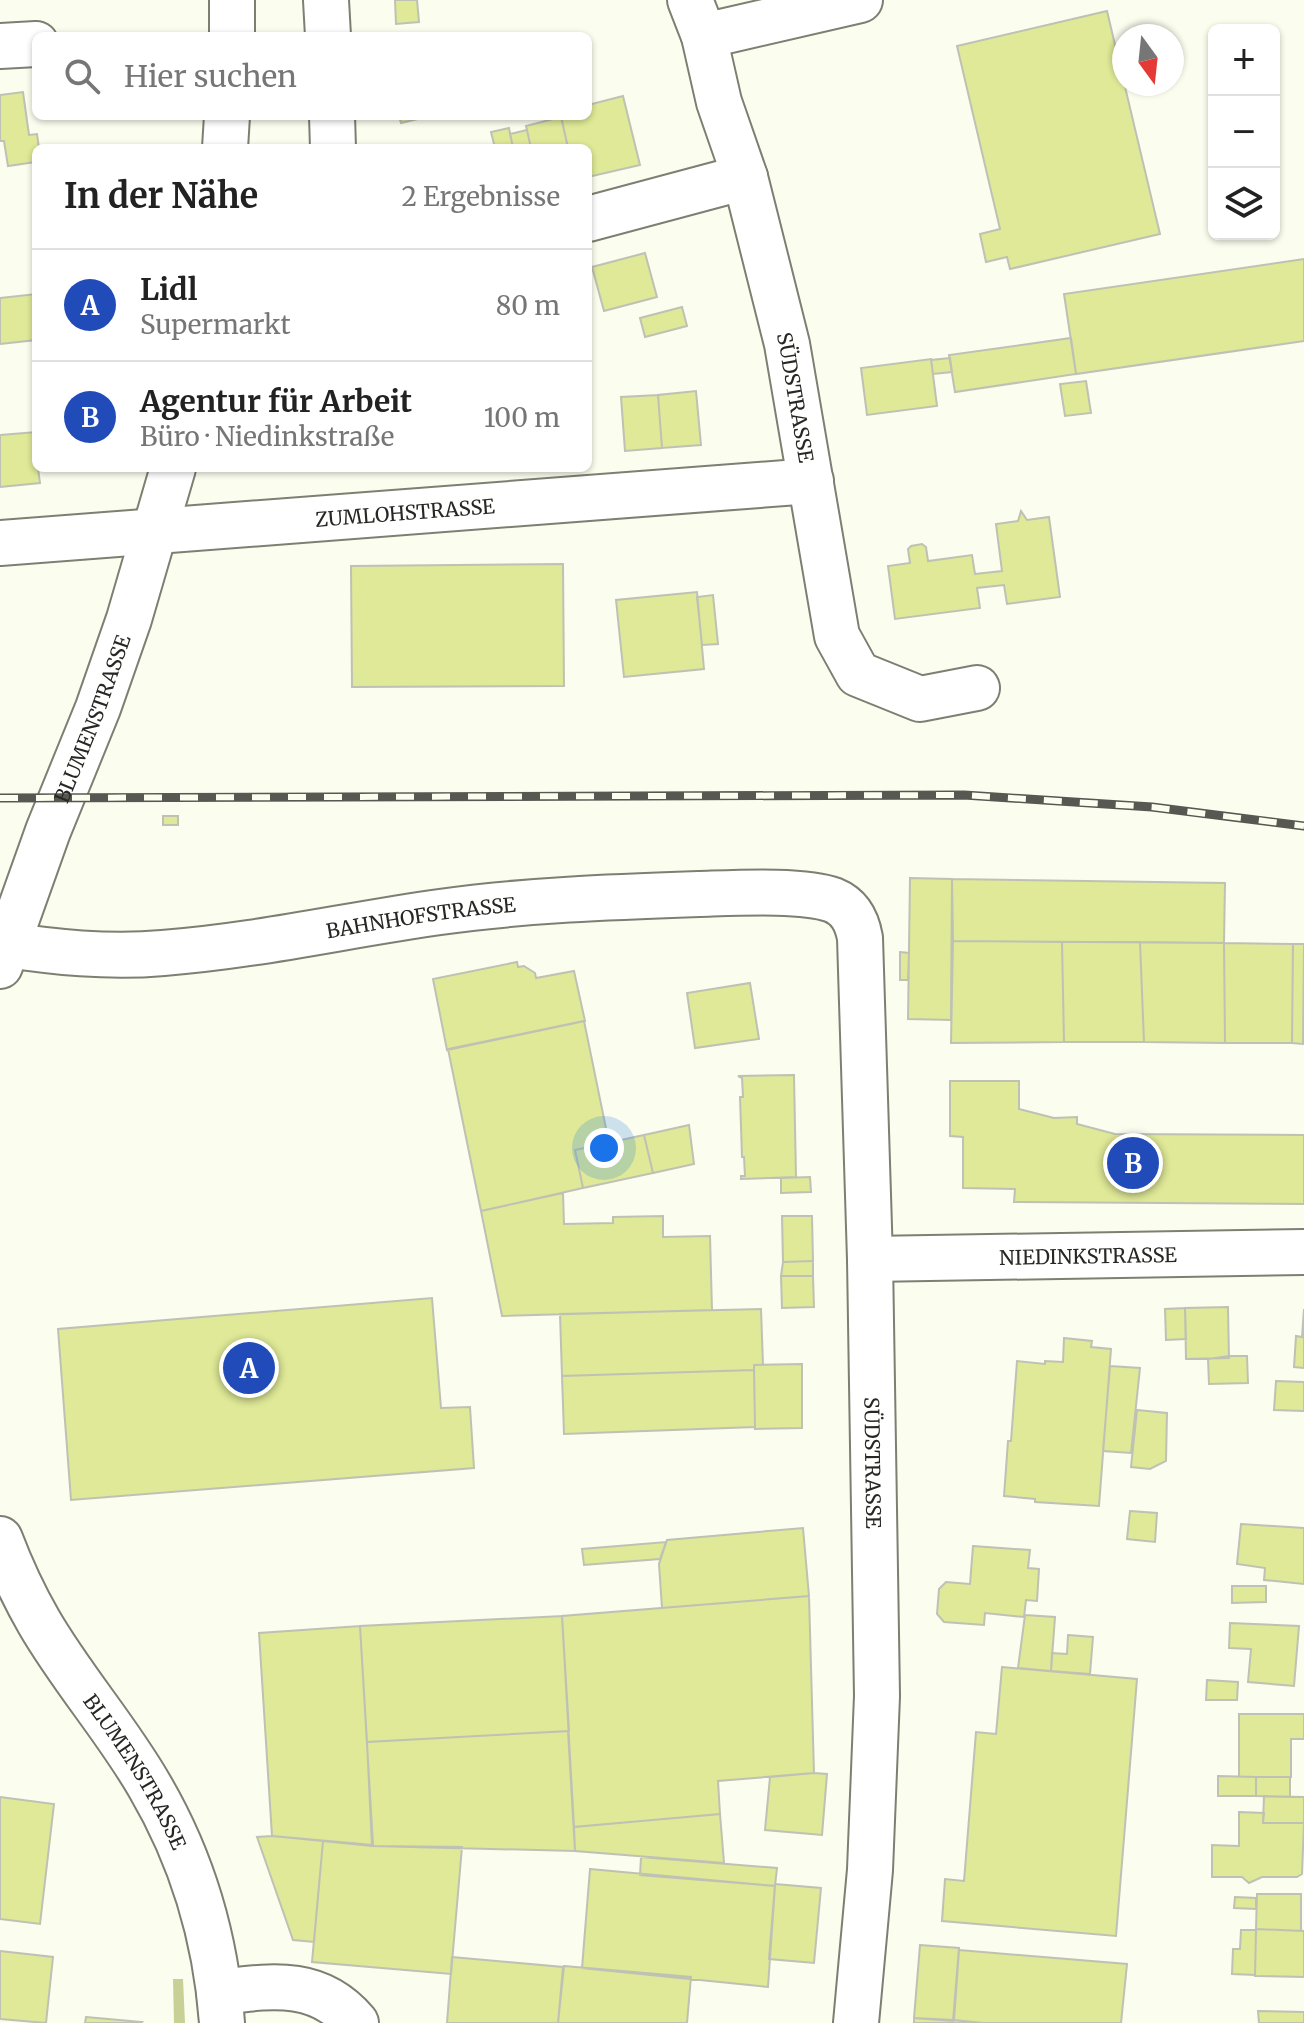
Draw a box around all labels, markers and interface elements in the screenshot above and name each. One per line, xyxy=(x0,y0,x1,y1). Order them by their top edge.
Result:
north arrow xyxy=(1112,24,1184,96)
map controls xyxy=(1208,24,1280,240)
button: + xyxy=(1208,24,1280,96)
search box xyxy=(32,32,592,120)
icon: search xyxy=(60,54,104,98)
text: Hier suchen xyxy=(124,57,297,95)
button: − xyxy=(1208,96,1280,168)
button: layers xyxy=(1208,168,1280,240)
text: In der Nähe xyxy=(64,175,258,217)
text: 2 Ergebnisse xyxy=(401,180,560,213)
text: Lidl xyxy=(140,270,197,308)
text: A xyxy=(81,289,99,322)
text: 80 m xyxy=(496,289,560,322)
text: Supermarkt xyxy=(140,308,291,341)
street label: SÜDSTRASSE xyxy=(772,330,820,465)
text: Agentur für Arbeit xyxy=(140,382,412,420)
text: B xyxy=(81,401,99,434)
text: 100 m xyxy=(484,401,560,434)
text: Büro · Niedinkstraße xyxy=(140,420,394,453)
street label: ZUMLOHSTRASSE xyxy=(314,493,496,531)
street label: BLUMENSTRASSE xyxy=(48,631,135,806)
street label: BAHNHOFSTRASSE xyxy=(324,891,517,943)
your location xyxy=(584,1128,624,1168)
pin: B xyxy=(1107,1133,1159,1193)
street label: NIEDINKSTRASSE xyxy=(999,1242,1177,1269)
pin: A xyxy=(223,1338,275,1398)
street label: SÜDSTRASSE xyxy=(860,1397,887,1529)
street label: BLUMENSTRASSE xyxy=(79,1689,192,1853)

